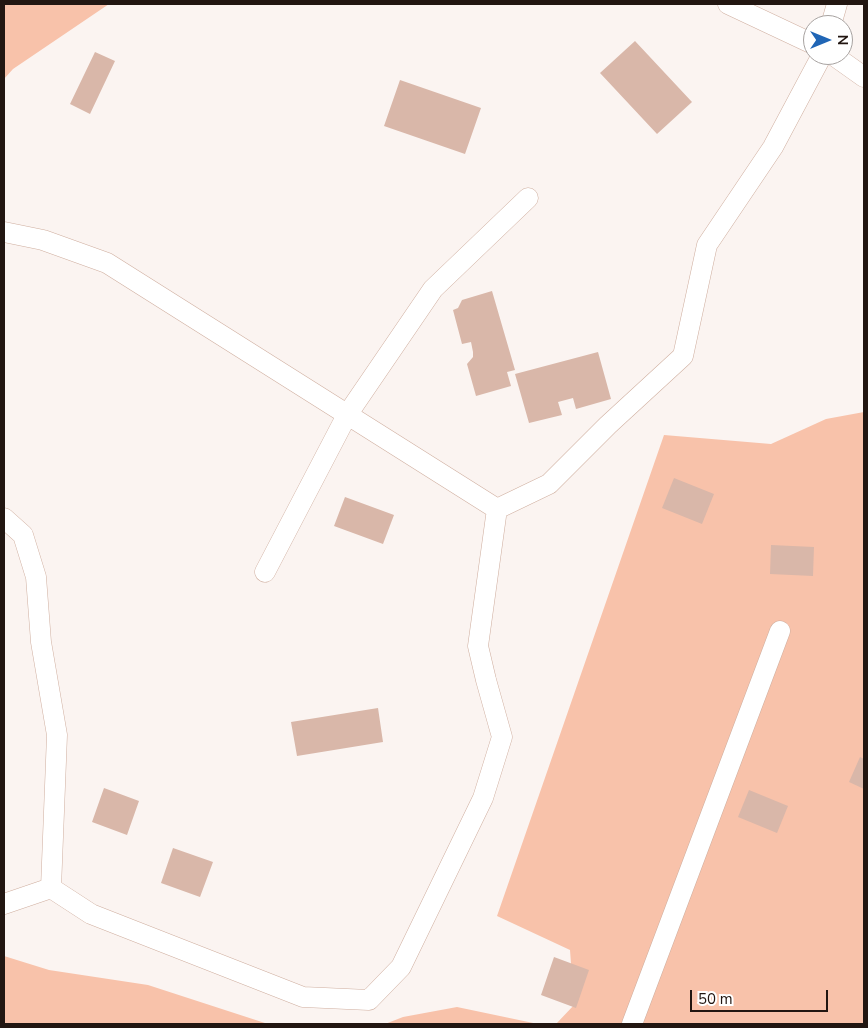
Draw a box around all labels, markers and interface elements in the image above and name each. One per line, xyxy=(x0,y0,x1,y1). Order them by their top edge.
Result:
north arrow xyxy=(803,15,853,65)
text: N xyxy=(833,35,852,45)
scale bar xyxy=(693,980,830,1012)
text: 50 m xyxy=(698,989,733,1009)

